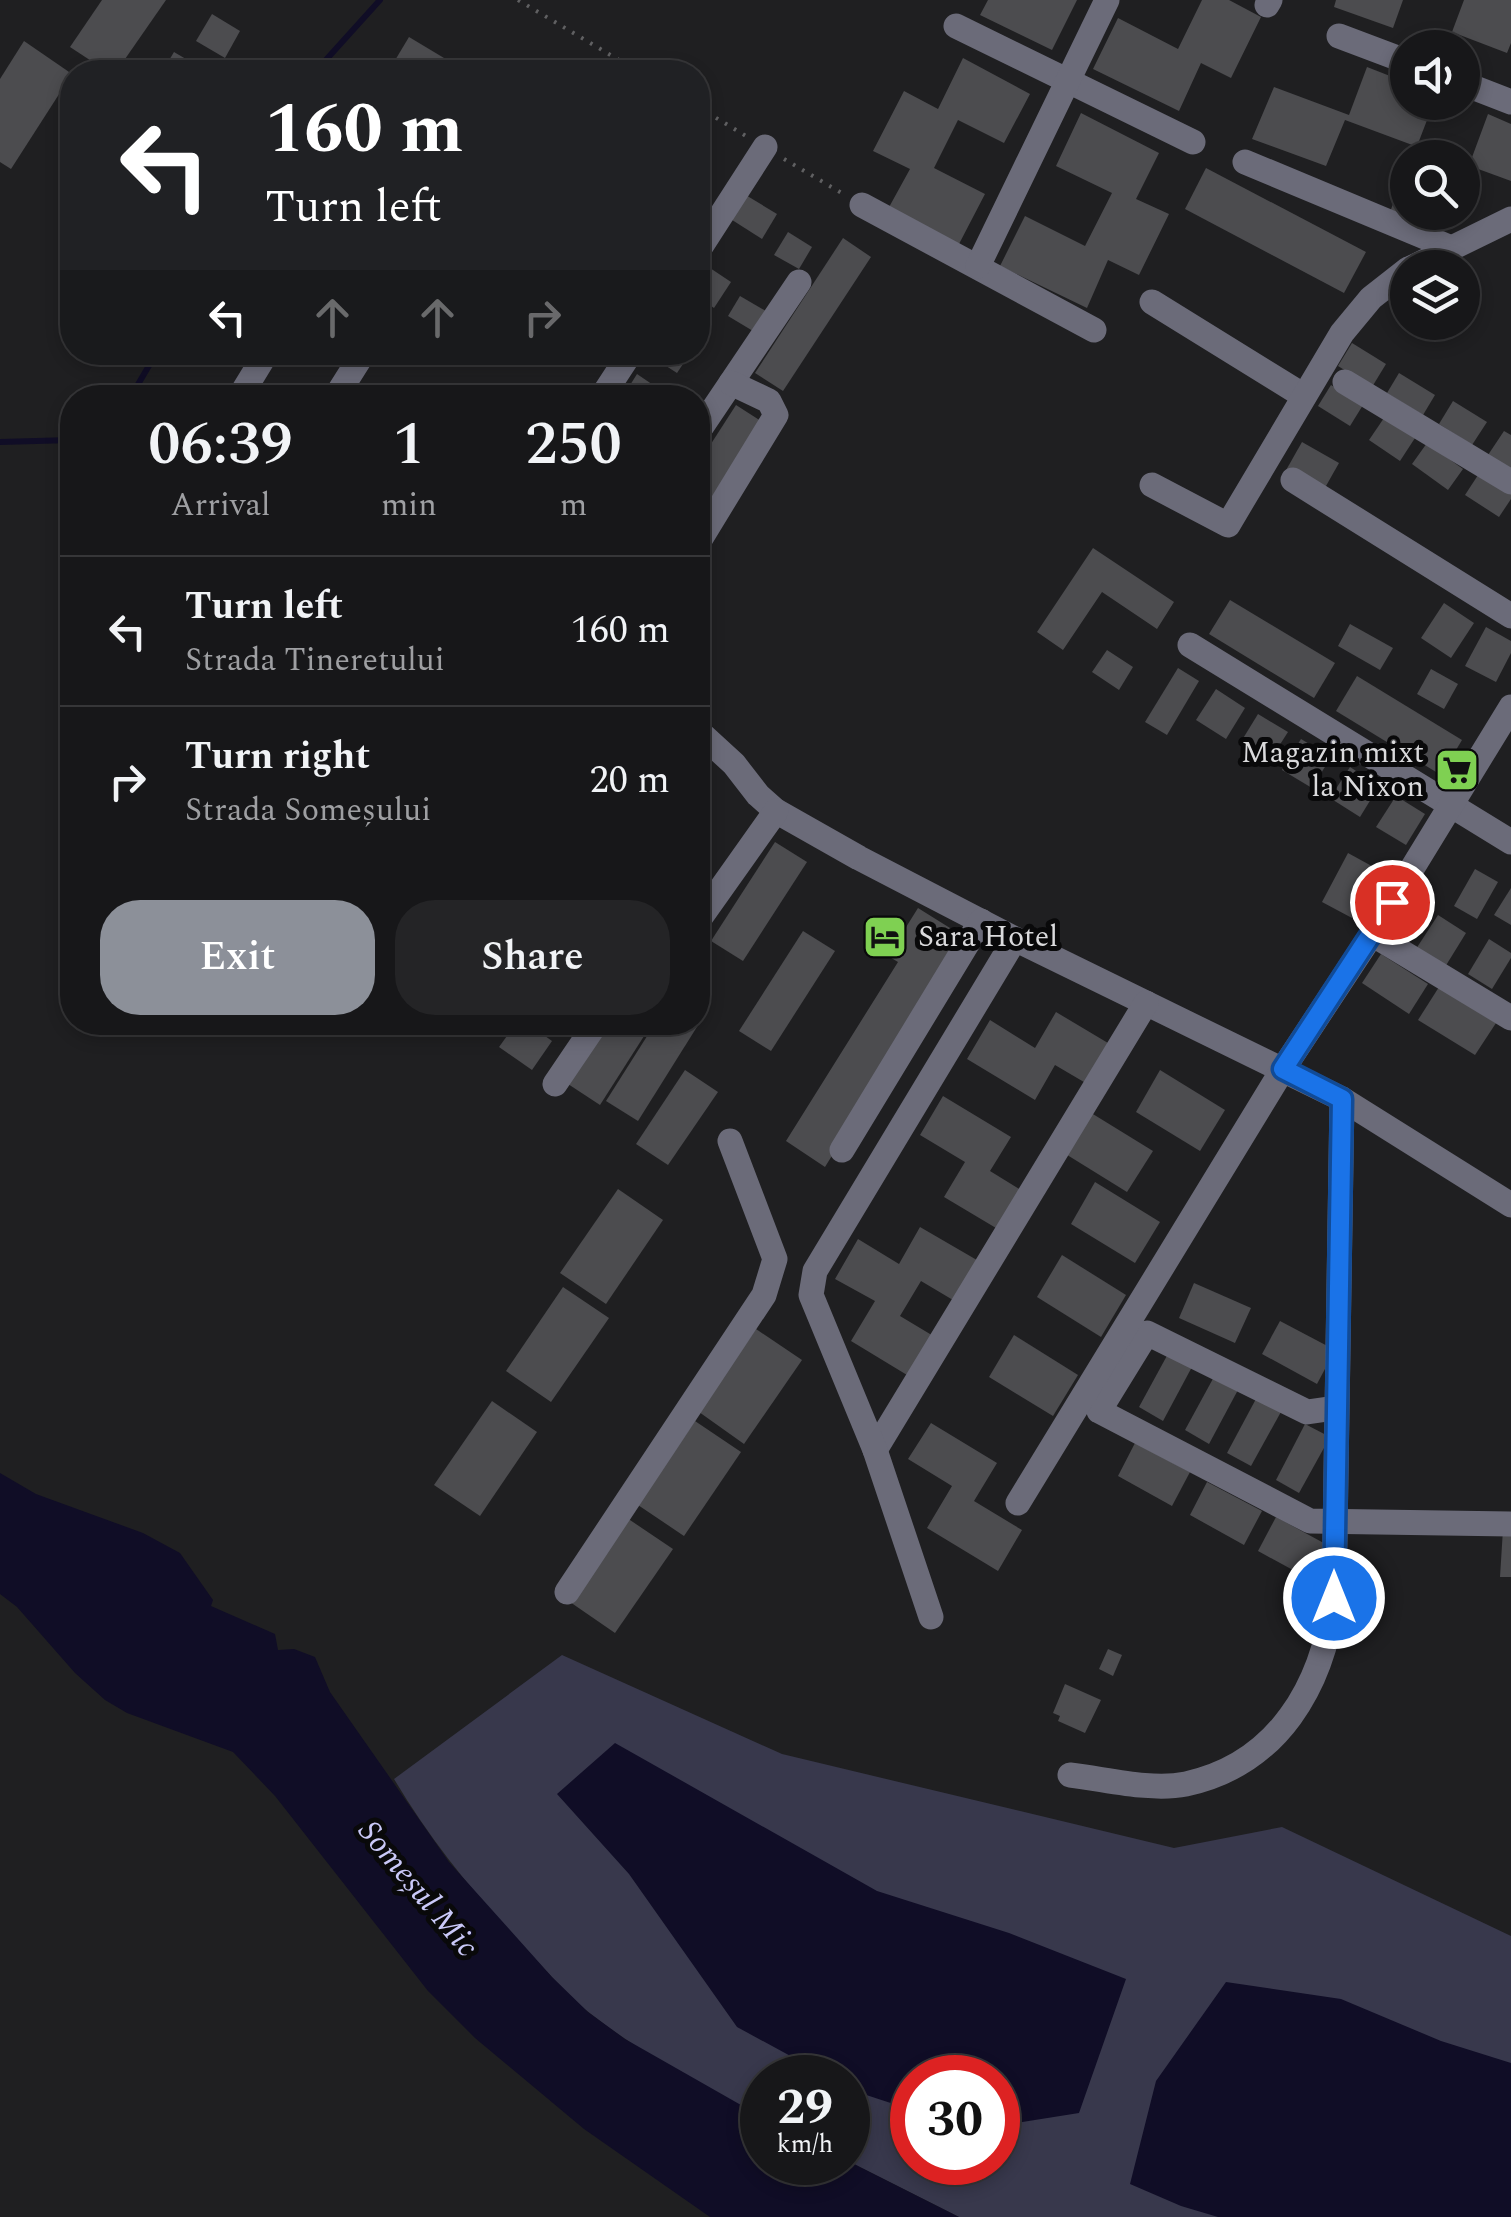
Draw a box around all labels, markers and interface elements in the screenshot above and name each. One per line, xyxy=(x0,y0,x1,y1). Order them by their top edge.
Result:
map controls xyxy=(1390,30,1480,340)
button: sound xyxy=(1390,30,1480,120)
text: 160 m xyxy=(265,77,463,183)
icon: left xyxy=(100,100,230,230)
button: search xyxy=(1390,140,1480,230)
text: Turn left xyxy=(265,173,442,242)
button: layers xyxy=(1390,250,1480,340)
icon: left xyxy=(200,290,255,345)
icon: ahead xyxy=(305,290,360,345)
icon: ahead xyxy=(410,290,465,345)
icon: right xyxy=(515,290,570,345)
text: 06:39 xyxy=(148,399,293,491)
text: 1 xyxy=(393,399,425,491)
text: 250 xyxy=(525,399,622,491)
text: Arrival xyxy=(171,481,270,530)
text: min xyxy=(381,481,437,530)
text: m xyxy=(560,481,587,530)
text: Turn left xyxy=(185,578,343,636)
text: 160 m xyxy=(571,602,670,660)
icon: left xyxy=(100,604,155,659)
text: Strada Tineretului xyxy=(185,636,445,685)
text: Turn right xyxy=(185,728,370,786)
place label: Magazin mixt la Nixon xyxy=(1241,730,1424,810)
supermarket icon: Magazin mixt la Nixon xyxy=(1434,747,1480,793)
text: 20 m xyxy=(590,752,670,810)
icon: right xyxy=(100,754,155,809)
text: Strada Someșului xyxy=(185,786,431,835)
pin xyxy=(1350,860,1435,945)
icon: arrive xyxy=(1365,875,1420,930)
button: Exit xyxy=(100,900,375,1015)
button: Share xyxy=(395,900,670,1015)
hotel icon: Sara Hotel xyxy=(862,914,908,960)
place label: Sara Hotel xyxy=(918,914,1058,960)
position arrow xyxy=(1282,1546,1386,1650)
water label: Someșul Mic xyxy=(346,1809,490,1969)
speed limit sign: 30 xyxy=(890,2055,1020,2185)
text: 29 xyxy=(777,2070,833,2146)
text: km/h xyxy=(777,2126,833,2164)

